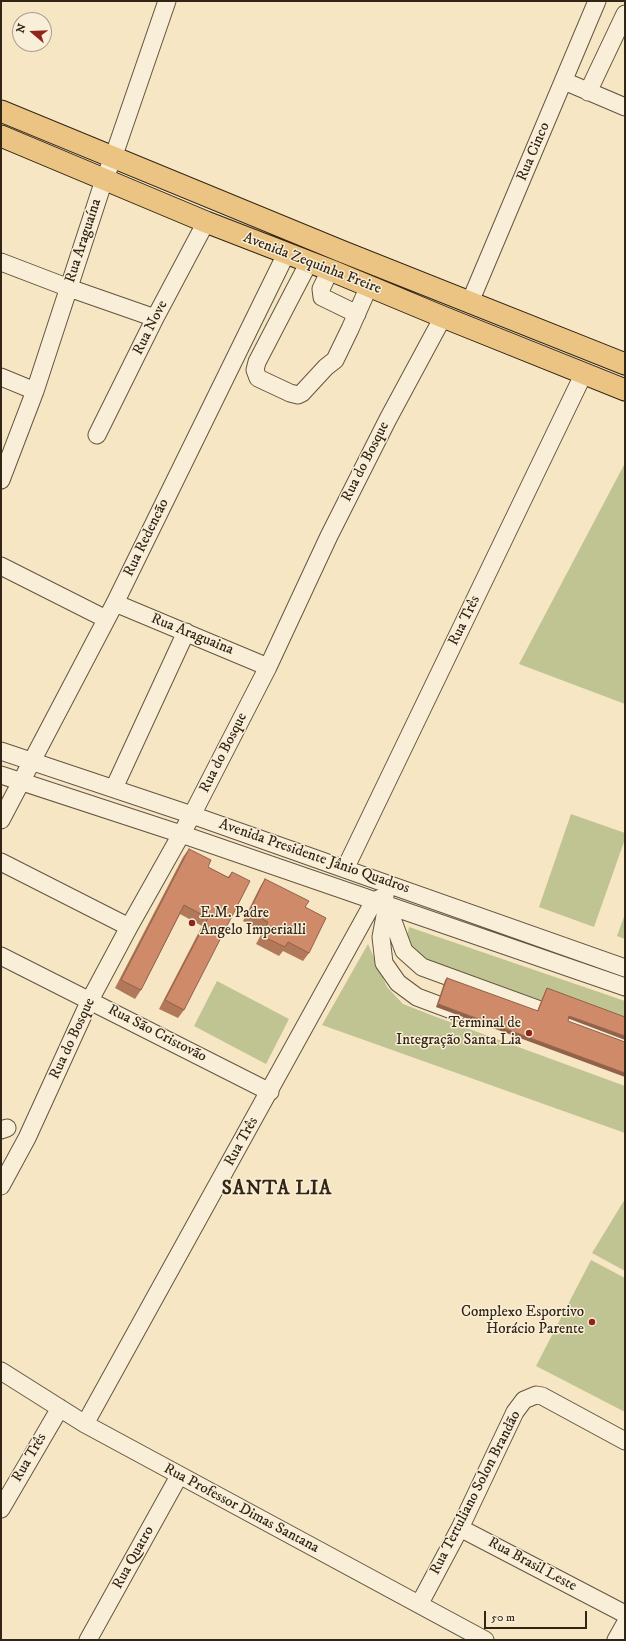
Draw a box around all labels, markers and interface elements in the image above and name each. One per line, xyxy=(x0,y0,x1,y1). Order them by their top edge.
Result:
north arrow xyxy=(12,12,52,52)
text: N xyxy=(14,22,30,35)
street label: Rua Cinco xyxy=(514,120,554,184)
street label: Rua Araguaína xyxy=(62,197,106,285)
street label: Avenida Zequinha Freire xyxy=(240,229,384,299)
street label: Rua Nove xyxy=(130,298,172,358)
street label: Rua do Bosque xyxy=(338,419,394,505)
street label: Rua Redencão xyxy=(120,496,174,580)
street label: Rua Três xyxy=(445,593,485,649)
street label: Rua Araguaina xyxy=(148,610,236,660)
street label: Rua do Bosque xyxy=(196,710,252,796)
street label: Avenida Presidente Jânio Quadros xyxy=(216,816,412,898)
place label: E.M. Padre Angelo Imperialli xyxy=(200,905,306,940)
marker: E.M. Padre Angelo Imperialli xyxy=(187,918,197,928)
street label: Rua do Bosque xyxy=(46,996,100,1082)
street label: Rua São Cristovão xyxy=(105,1001,209,1067)
place label: Terminal de Integração Santa Lia xyxy=(396,1015,521,1050)
marker: Terminal de Integração Santa Lia xyxy=(524,1028,534,1038)
street label: Rua Três xyxy=(221,1114,263,1170)
district label: SANTA LIA xyxy=(222,1179,332,1201)
place label: Complexo Esportivo Horácio Parente xyxy=(461,1304,584,1339)
marker: Complexo Esportivo Horácio Parente xyxy=(587,1317,597,1327)
street label: Rua Tertuliano Solon Brandão xyxy=(427,1408,525,1578)
street label: Rua Três xyxy=(9,1430,51,1486)
street label: Rua Professor Dimas Santana xyxy=(160,1460,322,1558)
street label: Rua Quatro xyxy=(109,1523,159,1593)
street label: Rua Brasil Leste xyxy=(485,1534,579,1596)
scale bar xyxy=(486,1603,589,1629)
text: 50 m xyxy=(491,1610,515,1625)

